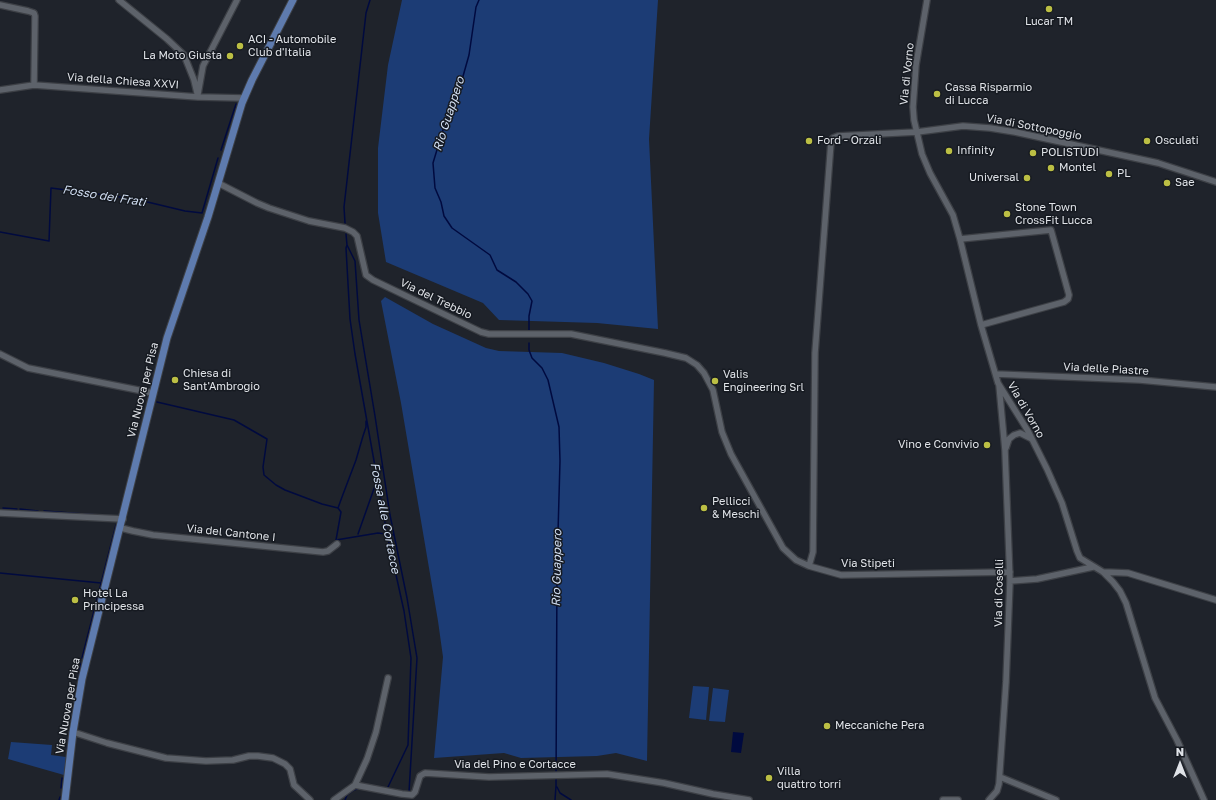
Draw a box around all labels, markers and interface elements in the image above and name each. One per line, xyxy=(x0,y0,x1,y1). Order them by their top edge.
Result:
marker: Lucar TM xyxy=(1044,4,1054,14)
place label: Lucar TM xyxy=(1025,15,1073,29)
place label: ACI - Automobile Club d'Italia xyxy=(248,33,336,59)
marker: ACI - Automobile Club d'Italia xyxy=(235,41,245,51)
street label: Via di Vorno xyxy=(897,42,917,106)
place label: La Moto Giusta xyxy=(143,49,222,63)
marker: La Moto Giusta xyxy=(225,51,235,61)
street label: Via della Chiesa XXVI xyxy=(66,70,180,92)
water label: Rio Guappero xyxy=(430,75,468,153)
place label: Cassa Risparmio di Lucca xyxy=(945,81,1032,107)
marker: Cassa Risparmio di Lucca xyxy=(932,89,942,99)
street label: Via di Sottopoggio xyxy=(985,111,1083,143)
place label: Ford - Orzali xyxy=(817,134,881,148)
place label: Osculati xyxy=(1155,134,1199,148)
marker: Ford - Orzali xyxy=(804,136,814,146)
marker: Osculati xyxy=(1142,136,1152,146)
place label: Infinity xyxy=(957,144,995,158)
marker: Infinity xyxy=(944,146,954,156)
place label: POLISTUDI xyxy=(1041,146,1099,160)
marker: POLISTUDI xyxy=(1028,148,1038,158)
place label: Montel xyxy=(1059,161,1096,175)
marker: Montel xyxy=(1046,163,1056,173)
place label: PL xyxy=(1117,167,1130,181)
marker: PL xyxy=(1104,169,1114,179)
place label: Universal xyxy=(969,171,1019,185)
marker: Universal xyxy=(1022,173,1032,183)
place label: Sae xyxy=(1175,176,1195,190)
marker: Sae xyxy=(1162,178,1172,188)
water label: Fosso dei Frati xyxy=(61,182,147,210)
place label: Stone Town CrossFit Lucca xyxy=(1015,201,1092,227)
marker: Stone Town CrossFit Lucca xyxy=(1002,209,1012,219)
street label: Via del Trebbio xyxy=(398,276,474,322)
street label: Via Nuova per Pisa xyxy=(125,341,161,439)
street label: Via delle Piastre xyxy=(1063,360,1149,378)
place label: Chiesa di Sant'Ambrogio xyxy=(183,367,260,393)
place label: Valis Engineering Srl xyxy=(723,368,804,394)
marker: Chiesa di Sant'Ambrogio xyxy=(170,375,180,385)
marker: Valis Engineering Srl xyxy=(710,376,720,386)
street label: Via di Vorno xyxy=(1005,380,1047,440)
place label: Vino e Convivio xyxy=(898,438,979,452)
marker: Vino e Convivio xyxy=(982,440,992,450)
water label: Fossa alle Cortacce xyxy=(367,461,403,575)
place label: Pellicci & Meschi xyxy=(712,495,759,521)
marker: Pellicci & Meschi xyxy=(699,503,709,513)
street label: Via del Cantone I xyxy=(186,522,276,544)
water label: Rio Guappero xyxy=(549,529,565,607)
street label: Via Stipeti xyxy=(841,557,895,571)
street label: Via di Coselli xyxy=(992,559,1006,627)
place label: Hotel La Principessa xyxy=(83,587,144,613)
marker: Hotel La Principessa xyxy=(70,595,80,605)
street label: Via Nuova per Pisa xyxy=(53,657,83,755)
place label: Meccaniche Pera xyxy=(835,719,925,733)
marker: Meccaniche Pera xyxy=(822,721,832,731)
north arrow xyxy=(1160,744,1200,784)
text: N xyxy=(1176,745,1184,758)
street label: Via del Pino e Cortacce xyxy=(454,758,576,772)
place label: Villa quattro torri xyxy=(777,765,841,791)
marker: Villa quattro torri xyxy=(764,773,774,783)

